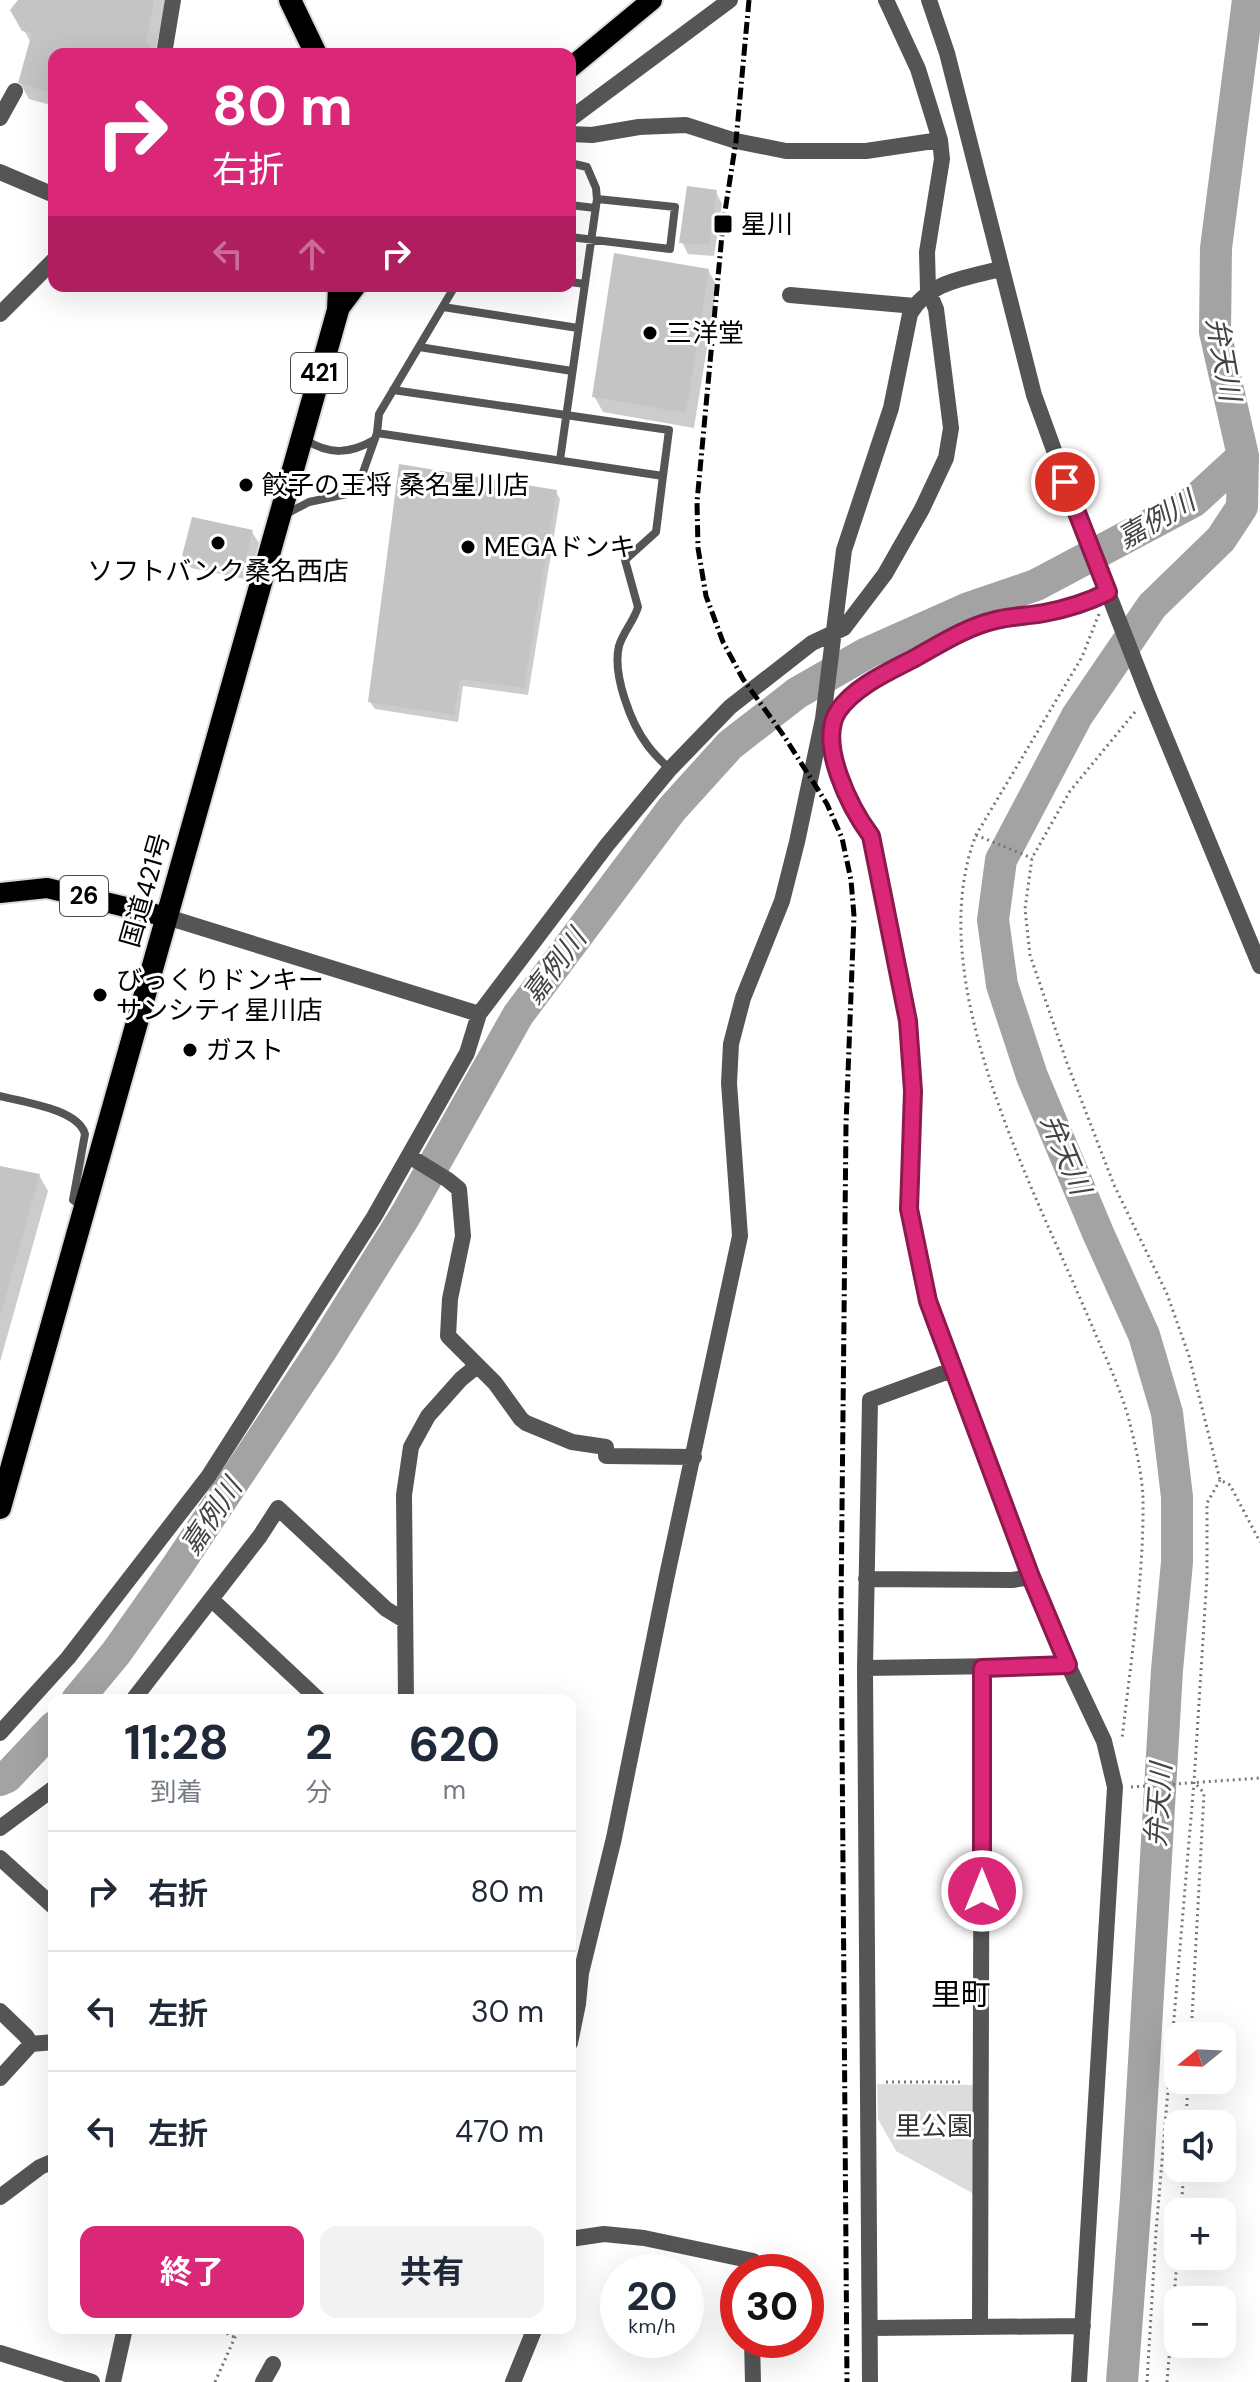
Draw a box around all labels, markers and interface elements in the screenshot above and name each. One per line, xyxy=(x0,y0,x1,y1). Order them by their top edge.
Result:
text: 80 m xyxy=(212,69,353,142)
icon: right xyxy=(80,80,184,184)
text: 右折 xyxy=(212,146,284,193)
place label: 星川 xyxy=(741,207,793,241)
marker: 星川 xyxy=(712,213,734,235)
icon: left xyxy=(206,232,250,276)
icon: ahead xyxy=(290,232,334,276)
icon: right xyxy=(374,232,418,276)
water label: 弁天川 xyxy=(1198,315,1250,407)
place label: 三洋堂 xyxy=(666,316,744,350)
marker: 三洋堂 xyxy=(641,324,659,342)
road number: 421 xyxy=(291,353,347,393)
pin xyxy=(1031,448,1099,516)
icon: arrive xyxy=(1043,460,1087,504)
place label: 餃子の王将 桑名星川店 xyxy=(262,468,529,502)
marker: 餃子の王将 桑名星川店 xyxy=(237,476,255,494)
water label: 嘉例川 xyxy=(1111,481,1204,556)
place label: MEGAドンキ xyxy=(484,530,636,564)
marker: ソフトバンク桑名西店 xyxy=(209,534,227,552)
marker: MEGAドンキ xyxy=(459,538,477,556)
place label: ソフトバンク桑名西店 xyxy=(87,554,349,588)
street label: 国道421号 xyxy=(113,829,177,951)
road number: 26 xyxy=(60,876,108,916)
water label: 嘉例川 xyxy=(514,919,596,1011)
place label: びっくりドンキー サンシティ星川店 xyxy=(116,963,324,1027)
marker: びっくりドンキー サンシティ星川店 xyxy=(91,986,109,1004)
place label: ガスト xyxy=(206,1033,284,1067)
marker: ガスト xyxy=(181,1041,199,1059)
water label: 弁天川 xyxy=(1032,1108,1100,1203)
water label: 嘉例川 xyxy=(173,1469,252,1561)
text: 11:28 xyxy=(124,1711,229,1774)
text: 2 xyxy=(305,1711,333,1774)
text: 620 xyxy=(409,1713,500,1776)
water label: 弁天川 xyxy=(1137,1759,1180,1848)
text: m xyxy=(443,1773,466,1807)
text: 到着 xyxy=(150,1775,203,1809)
text: 分 xyxy=(306,1775,332,1809)
position arrow xyxy=(940,1849,1024,1933)
icon: right xyxy=(80,1869,124,1913)
text: 80 m xyxy=(471,1872,544,1911)
text: 右折 xyxy=(148,1874,208,1913)
district label: 里町 xyxy=(931,1975,991,2014)
icon: left xyxy=(80,1989,124,2033)
text: 30 m xyxy=(471,1992,544,2031)
text: 左折 xyxy=(148,1994,208,2033)
north arrow xyxy=(1164,2022,1236,2094)
map controls xyxy=(1164,2022,1236,2358)
icon: left xyxy=(80,2109,124,2153)
park label: 里公園 xyxy=(895,2109,973,2143)
button: sound xyxy=(1164,2110,1236,2182)
text: 470 m xyxy=(455,2112,544,2151)
text: 左折 xyxy=(148,2114,208,2153)
button: + xyxy=(1164,2198,1236,2270)
button: 終了 xyxy=(80,2226,304,2318)
button: 共有 xyxy=(320,2226,544,2318)
speed limit sign: 30 xyxy=(720,2254,824,2358)
text: 20 xyxy=(626,2270,678,2322)
button: − xyxy=(1164,2286,1236,2358)
text: km/h xyxy=(628,2313,676,2339)

